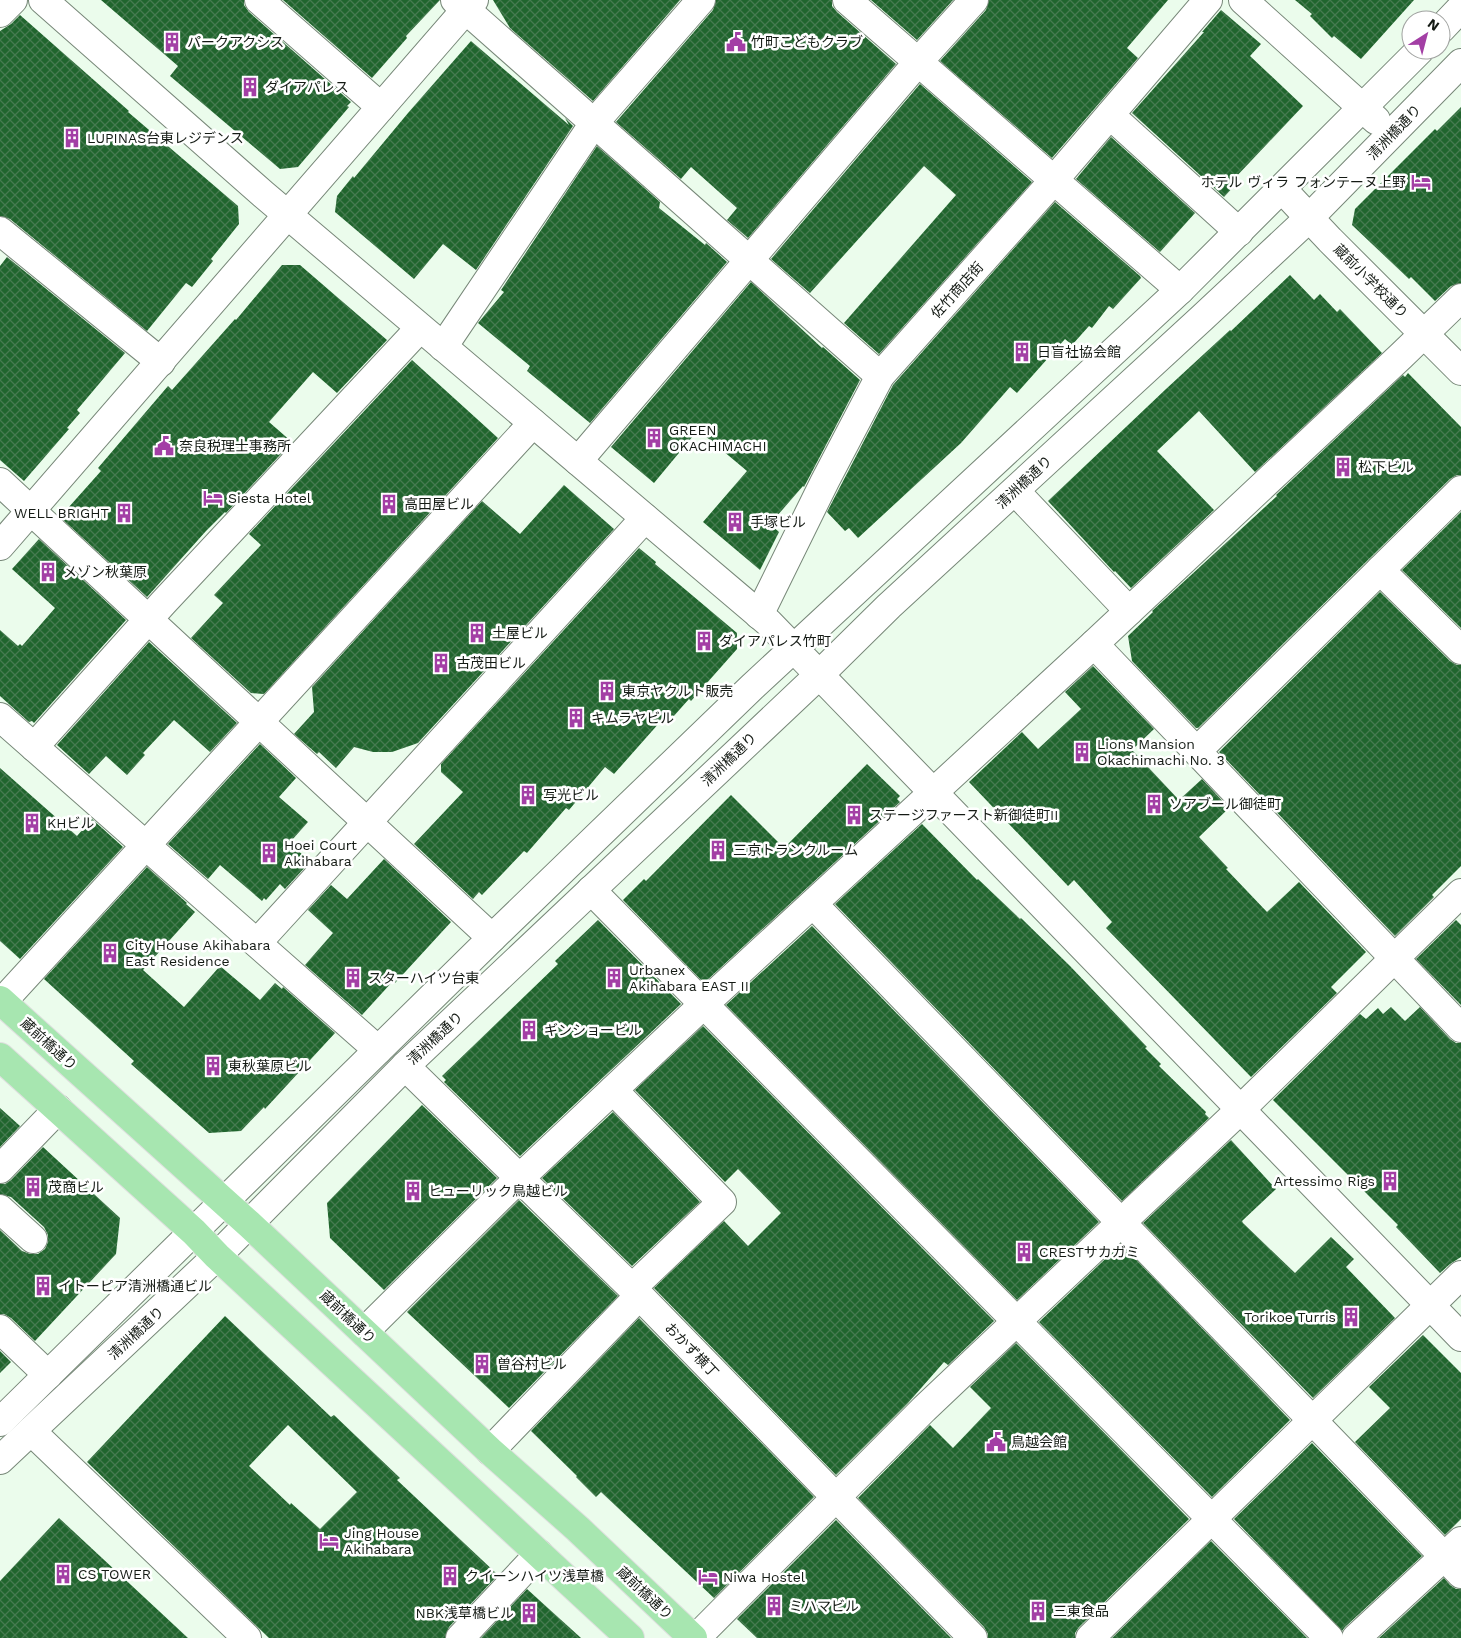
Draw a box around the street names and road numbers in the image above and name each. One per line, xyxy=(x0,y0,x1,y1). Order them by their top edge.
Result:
street label: 清洲橋通り xyxy=(1364,101,1424,163)
street label: 蔵前小学校通り xyxy=(1331,241,1411,321)
street label: 佐竹商店街 xyxy=(928,259,986,321)
street label: 清洲橋通り xyxy=(993,452,1055,512)
street label: 清洲橋通り xyxy=(698,729,760,789)
street label: 清洲橋通り xyxy=(404,1008,466,1068)
street label: 蔵前橋通り xyxy=(18,1015,80,1073)
street label: 蔵前橋通り xyxy=(317,1287,379,1347)
street label: 清洲橋通り xyxy=(105,1303,167,1363)
street label: おかず横丁 xyxy=(662,1319,722,1381)
street label: 蔵前橋通り xyxy=(614,1563,676,1623)

